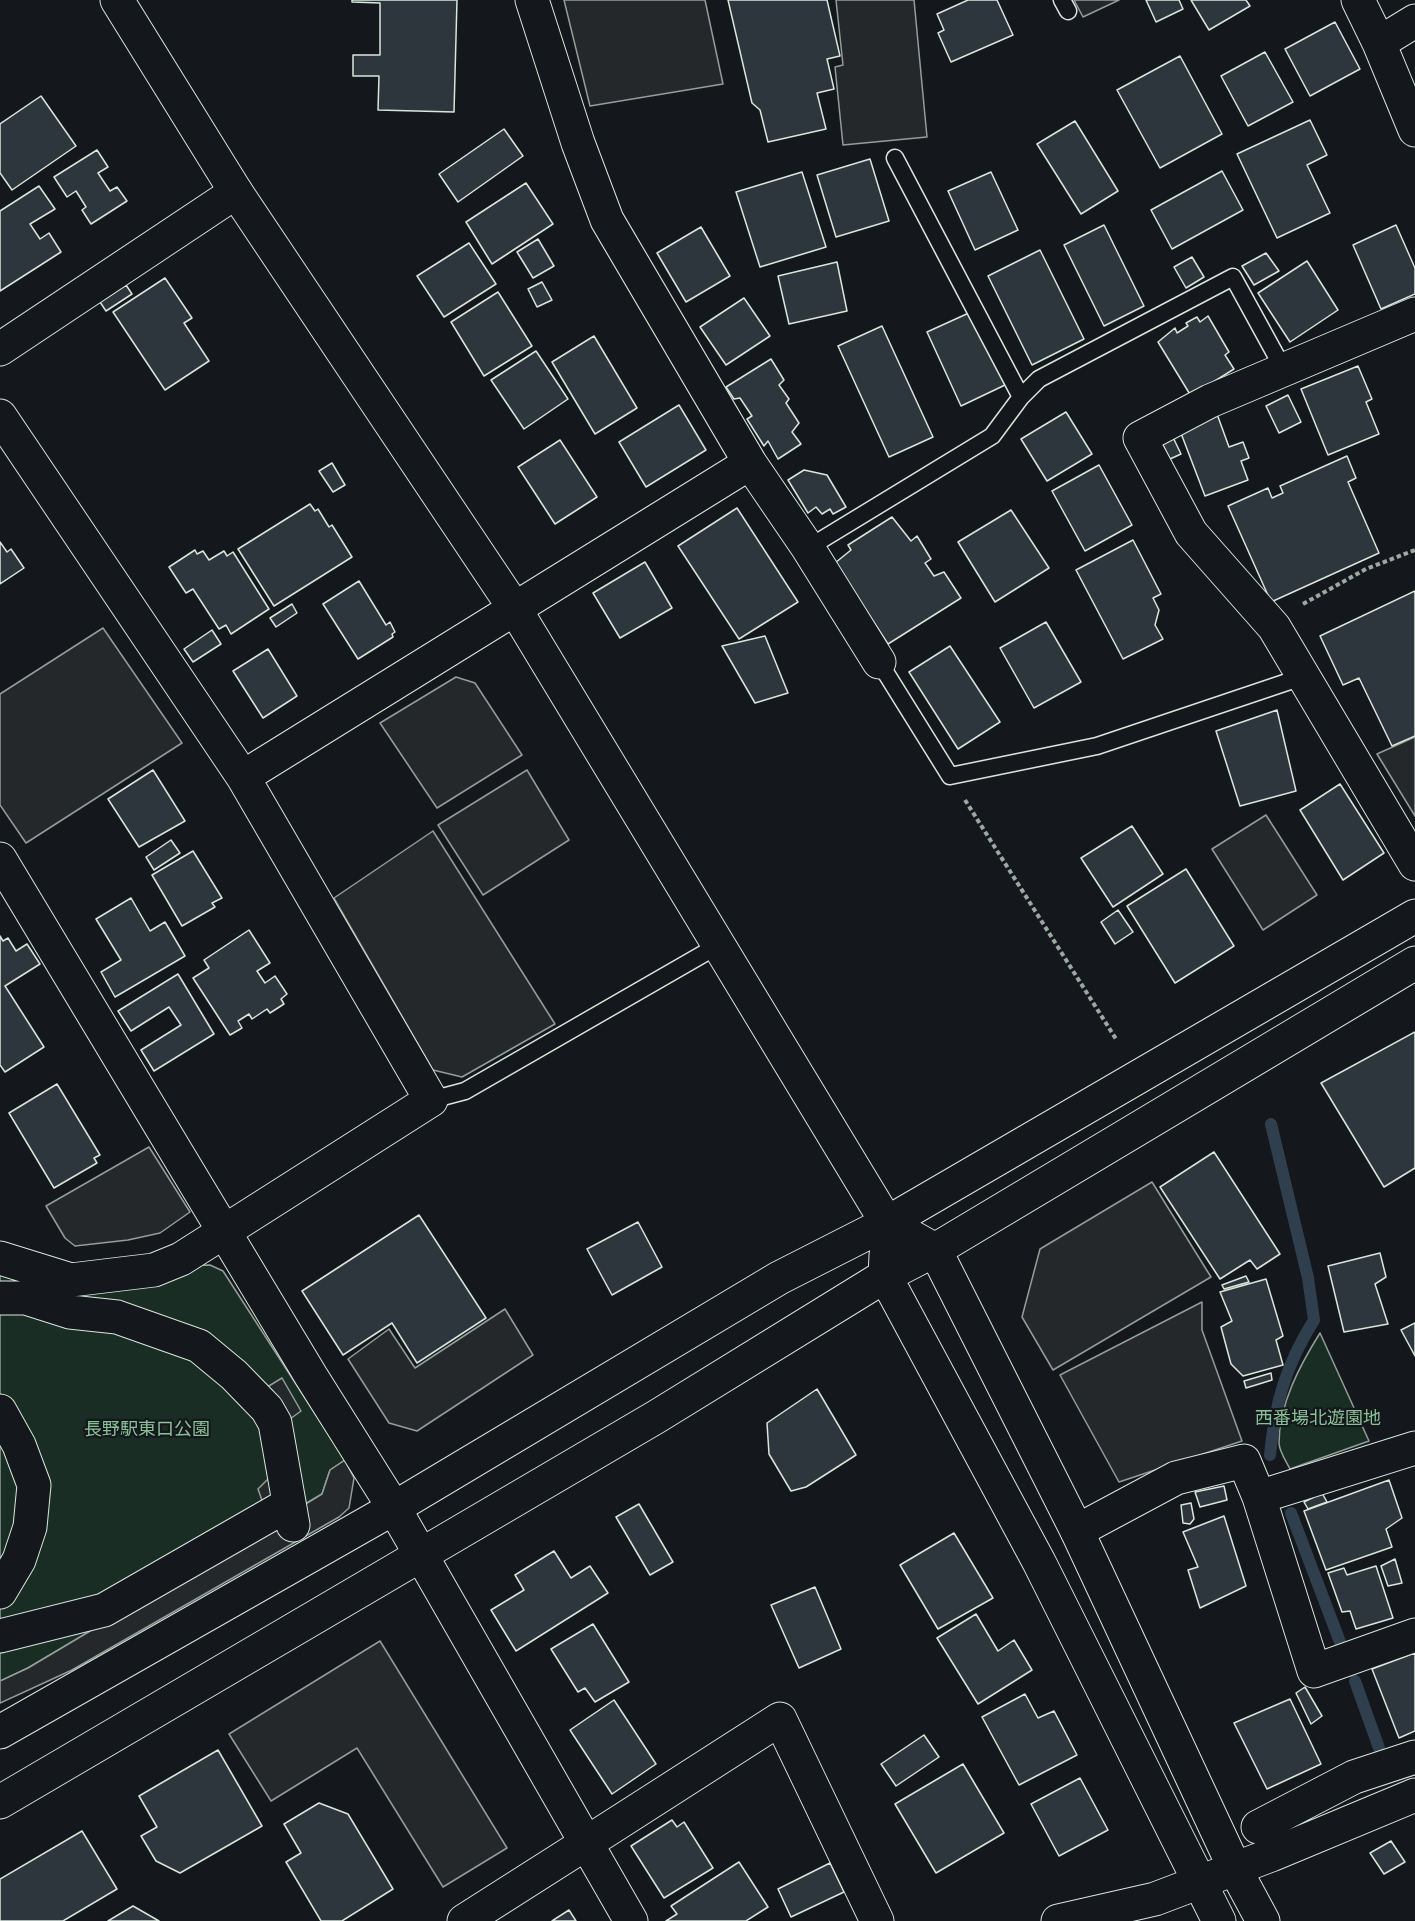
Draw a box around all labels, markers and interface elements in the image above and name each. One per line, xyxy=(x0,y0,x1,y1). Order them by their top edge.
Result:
park label: 西番場北遊園地 xyxy=(1255,1408,1381,1430)
park label: 長野駅東口公園 xyxy=(84,1419,210,1441)

